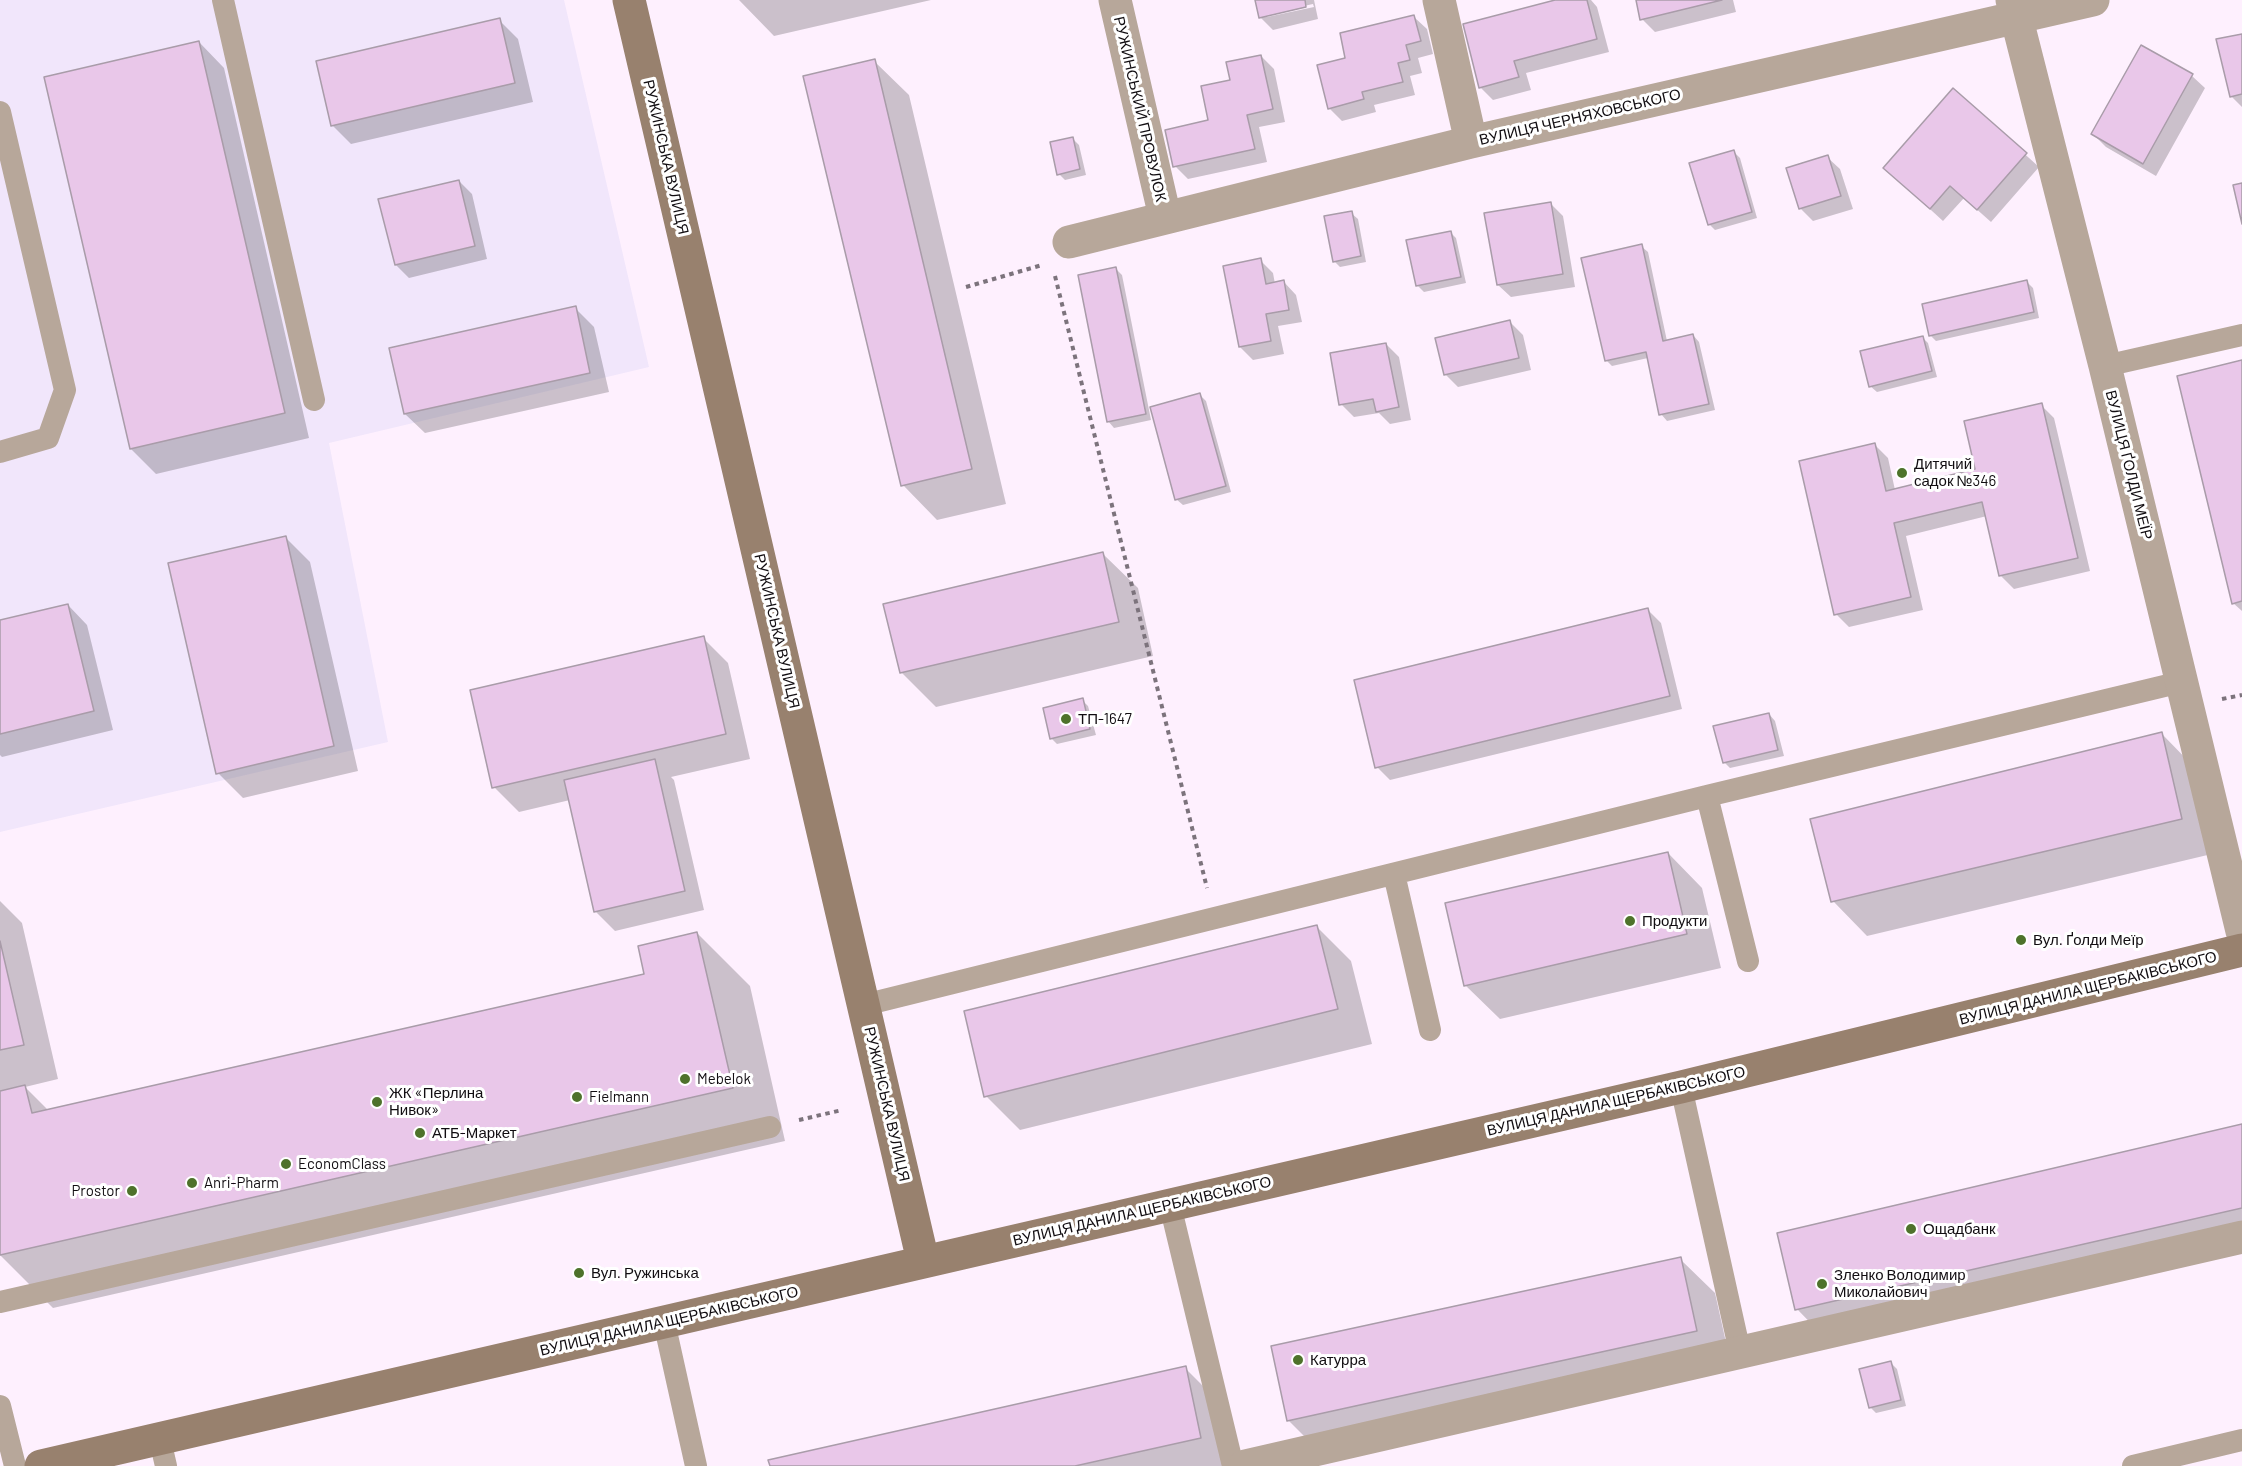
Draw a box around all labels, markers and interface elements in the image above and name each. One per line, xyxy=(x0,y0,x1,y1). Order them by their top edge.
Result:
street label: РУЖИНСЬКИЙ ПРОВУЛОК xyxy=(1110,15,1170,203)
street label: РУЖИНСЬКА ВУЛИЦЯ xyxy=(639,78,693,236)
street label: ВУЛИЦЯ ЧЕРНЯХОВСЬКОГО xyxy=(1477,85,1683,149)
street label: ВУЛИЦЯ ҐОЛДИ МЕЇР xyxy=(2102,388,2156,542)
place label: Дитячий садок №346 xyxy=(1914,455,1996,490)
marker: Дитячий садок №346 xyxy=(1895,466,1909,480)
street label: РУЖИНСЬКА ВУЛИЦЯ xyxy=(750,552,804,710)
place label: ТП-1647 xyxy=(1078,710,1132,728)
marker: ТП-1647 xyxy=(1059,712,1073,726)
place label: Продукти xyxy=(1642,912,1707,930)
marker: Продукти xyxy=(1623,914,1637,928)
place label: Вул. Ґолди Меїр xyxy=(2033,931,2144,949)
marker: Вул. Ґолди Меїр xyxy=(2014,933,2028,947)
street label: ВУЛИЦЯ ДАНИЛА ЩЕРБАКІВСЬКОГО xyxy=(1957,947,2219,1029)
street label: РУЖИНСЬКА ВУЛИЦЯ xyxy=(860,1025,914,1183)
street label: ВУЛИЦЯ ДАНИЛА ЩЕРБАКІВСЬКОГО xyxy=(1485,1062,1747,1140)
place label: Mebelok xyxy=(697,1070,751,1088)
marker: Mebelok xyxy=(678,1072,692,1086)
place label: ЖК «Перлина Нивок» xyxy=(389,1084,483,1119)
place label: Fielmann xyxy=(589,1088,649,1106)
marker: Fielmann xyxy=(570,1090,584,1104)
marker: ЖК «Перлина Нивок» xyxy=(370,1095,384,1109)
place label: АТБ-Маркет xyxy=(432,1124,517,1142)
marker: АТБ-Маркет xyxy=(413,1126,427,1140)
place label: EconomClass xyxy=(298,1155,386,1173)
marker: EconomClass xyxy=(279,1157,293,1171)
street label: ВУЛИЦЯ ДАНИЛА ЩЕРБАКІВСЬКОГО xyxy=(1011,1172,1273,1250)
place label: Anri-Pharm xyxy=(204,1174,279,1192)
marker: Anri-Pharm xyxy=(185,1176,199,1190)
place label: Prostor xyxy=(71,1182,120,1200)
marker: Prostor xyxy=(125,1184,139,1198)
place label: Ощадбанк xyxy=(1923,1220,1996,1238)
marker: Ощадбанк xyxy=(1904,1222,1918,1236)
place label: Вул. Ружинська xyxy=(591,1264,699,1282)
marker: Вул. Ружинська xyxy=(572,1266,586,1280)
place label: Зленко Володимир Миколайович xyxy=(1834,1266,1966,1301)
marker: Зленко Володимир Миколайович xyxy=(1815,1277,1829,1291)
street label: ВУЛИЦЯ ДАНИЛА ЩЕРБАКІВСЬКОГО xyxy=(538,1282,800,1360)
place label: Катурра xyxy=(1310,1351,1366,1369)
marker: Катурра xyxy=(1291,1353,1305,1367)

